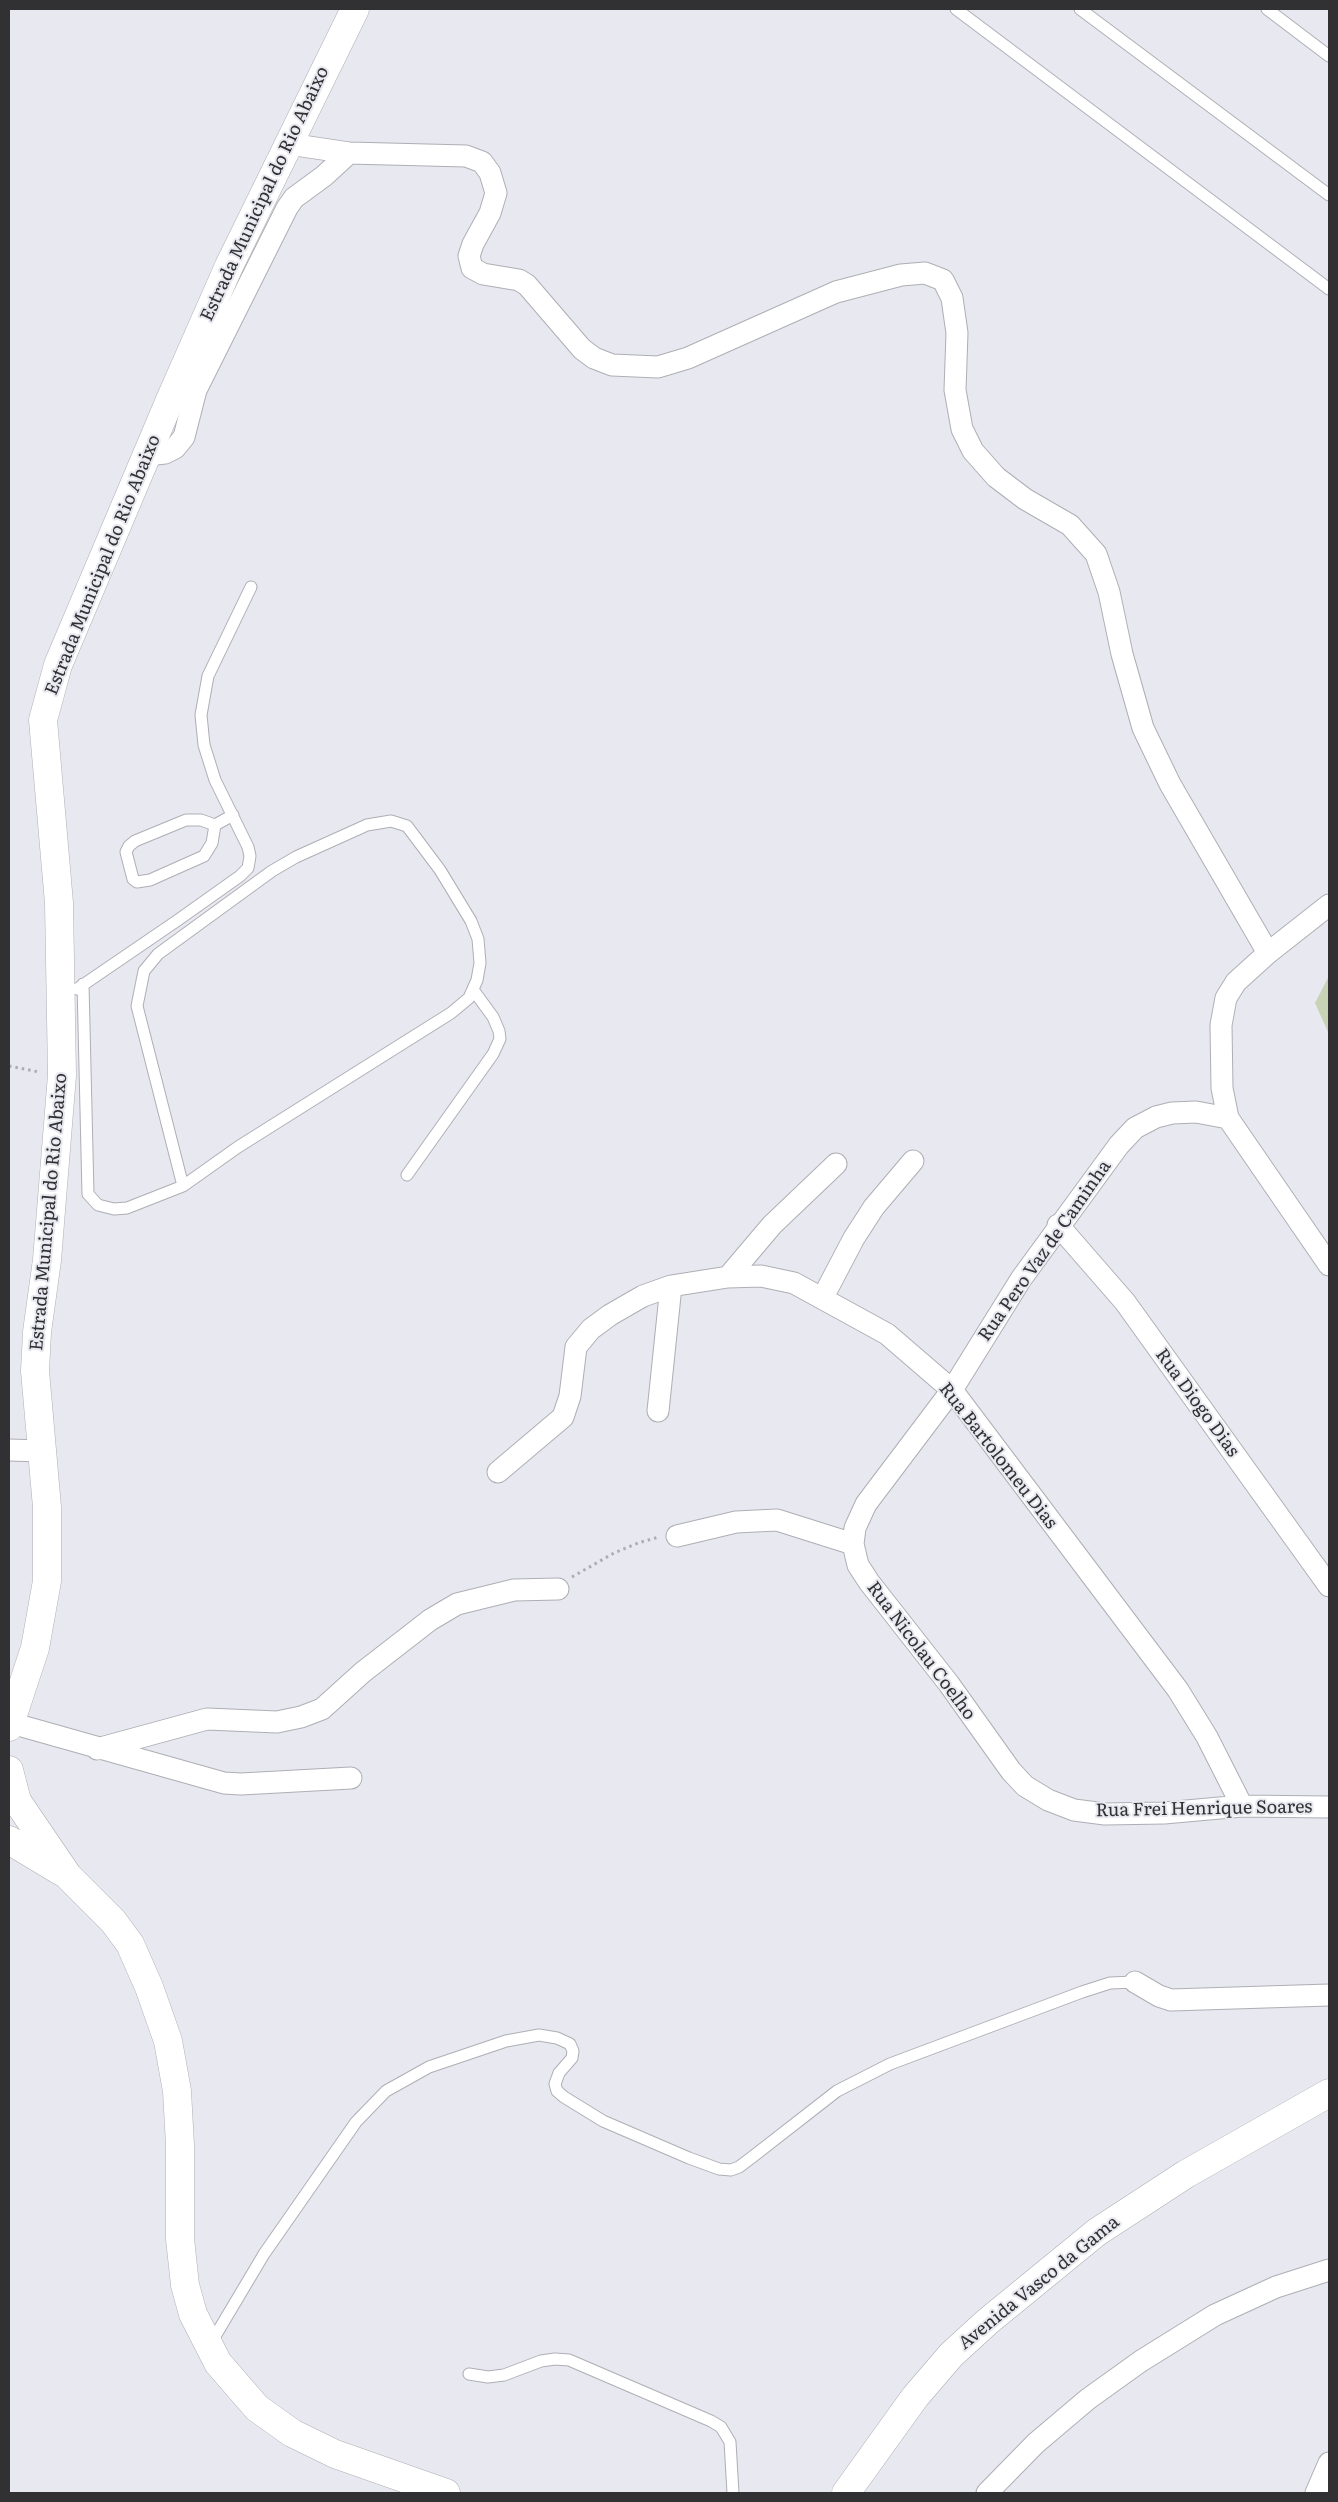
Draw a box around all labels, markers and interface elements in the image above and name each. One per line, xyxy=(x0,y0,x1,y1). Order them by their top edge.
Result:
street label: Estrada Municipal do Rio Abaixo xyxy=(196,63,334,325)
street label: Estrada Municipal do Rio Abaixo xyxy=(41,432,165,698)
street label: Estrada Municipal do Rio Abaixo xyxy=(26,1072,72,1352)
street label: Rua Pero Vaz de Caminha xyxy=(974,1156,1116,1346)
street label: Rua Diogo Dias xyxy=(1150,1345,1244,1461)
street label: Rua Bartolomeu Dias xyxy=(934,1379,1062,1533)
street label: Rua Nicolau Coelho xyxy=(862,1578,980,1724)
street label: Rua Frei Henrique Soares xyxy=(1096,1796,1312,1822)
street label: Avenida Vasco da Gama xyxy=(954,2212,1124,2354)

